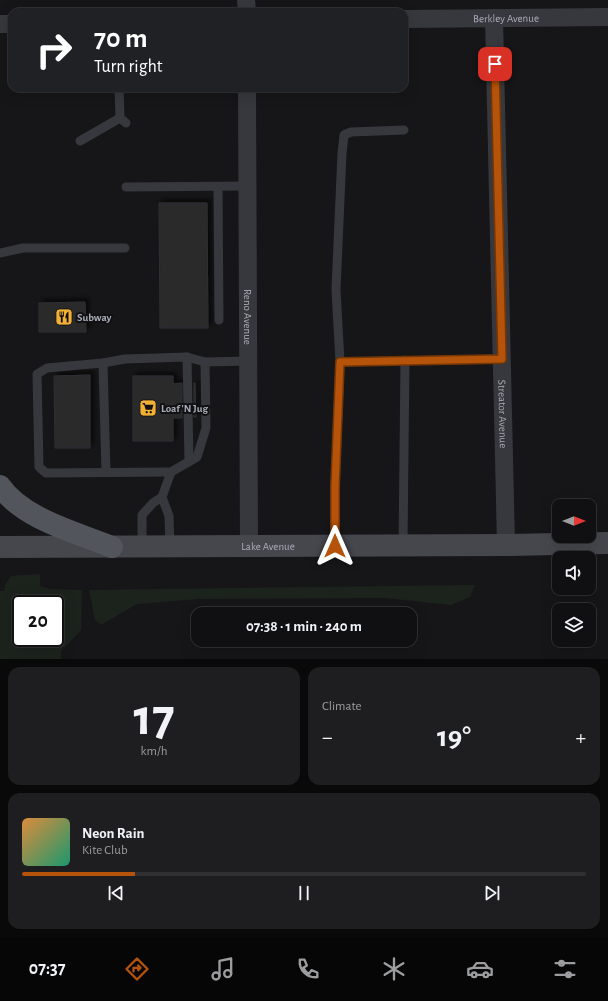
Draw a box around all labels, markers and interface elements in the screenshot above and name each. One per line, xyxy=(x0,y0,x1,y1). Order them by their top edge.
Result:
street label: Berkley Avenue xyxy=(473,13,539,24)
icon: right xyxy=(28,24,80,76)
text: 70 m xyxy=(94,25,148,53)
pin xyxy=(478,47,512,81)
icon: arrive xyxy=(484,53,506,75)
text: Turn right xyxy=(94,58,163,76)
street label: Reno Avenue xyxy=(242,289,253,345)
restaurant icon: Subway xyxy=(54,307,74,327)
place label: Subway xyxy=(77,312,112,323)
street label: Streator Avenue xyxy=(496,379,509,448)
supermarket icon: Loaf 'N Jug xyxy=(138,398,158,418)
place label: Loaf 'N Jug xyxy=(161,403,208,414)
north arrow xyxy=(552,499,596,543)
map controls xyxy=(552,499,596,647)
position arrow xyxy=(314,525,356,567)
street label: Lake Avenue xyxy=(241,541,295,552)
button: sound xyxy=(552,551,596,595)
speed limit sign: 20 xyxy=(12,595,64,647)
button: layers xyxy=(552,603,596,647)
text: 07:38 · 1 min · 240 m xyxy=(246,619,362,634)
text: 17 xyxy=(133,692,175,744)
text: Climate xyxy=(322,700,361,713)
text: 19° xyxy=(437,722,471,752)
text: − xyxy=(322,726,333,748)
text: + xyxy=(575,726,586,748)
text: km/h xyxy=(141,745,167,758)
text: Neon Rain xyxy=(82,826,144,841)
text: Kite Club xyxy=(82,844,128,857)
icon: previous xyxy=(105,882,127,904)
icon: pause xyxy=(293,882,315,904)
icon: next xyxy=(481,882,503,904)
icon: directions xyxy=(123,955,151,983)
icon: music xyxy=(209,955,237,983)
icon: phone xyxy=(294,955,322,983)
icon: climate xyxy=(380,955,408,983)
icon: car xyxy=(466,955,494,983)
icon: filters xyxy=(551,955,579,983)
text: 07:37 xyxy=(29,960,66,978)

